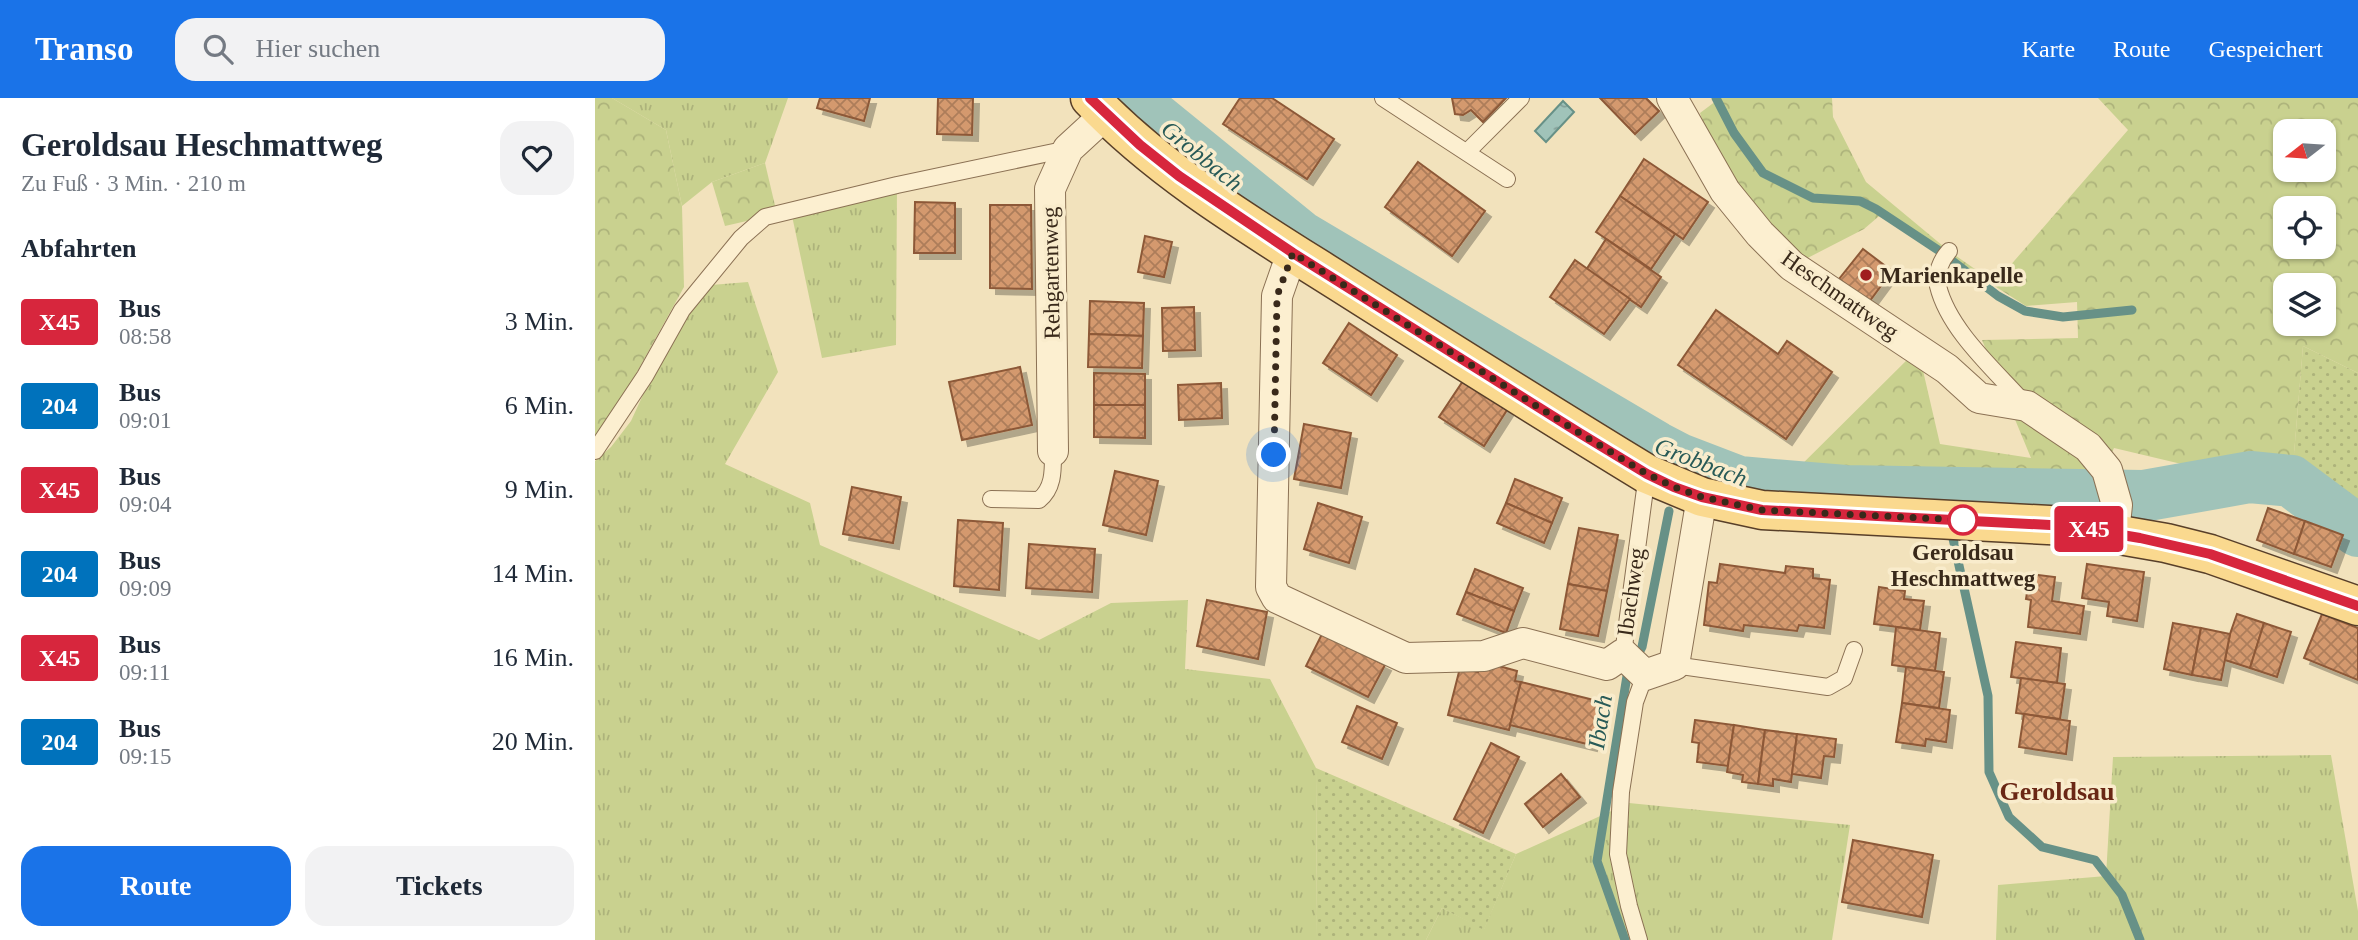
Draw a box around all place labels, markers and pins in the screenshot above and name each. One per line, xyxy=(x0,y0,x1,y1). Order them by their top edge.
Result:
place label: Marienkapelle xyxy=(1880,263,2023,288)
marker: Marienkapelle xyxy=(1858,267,1874,283)
marker: Geroldsau Heschmattweg xyxy=(1948,505,1978,535)
place label: Geroldsau Heschmattweg xyxy=(1891,540,2036,591)

